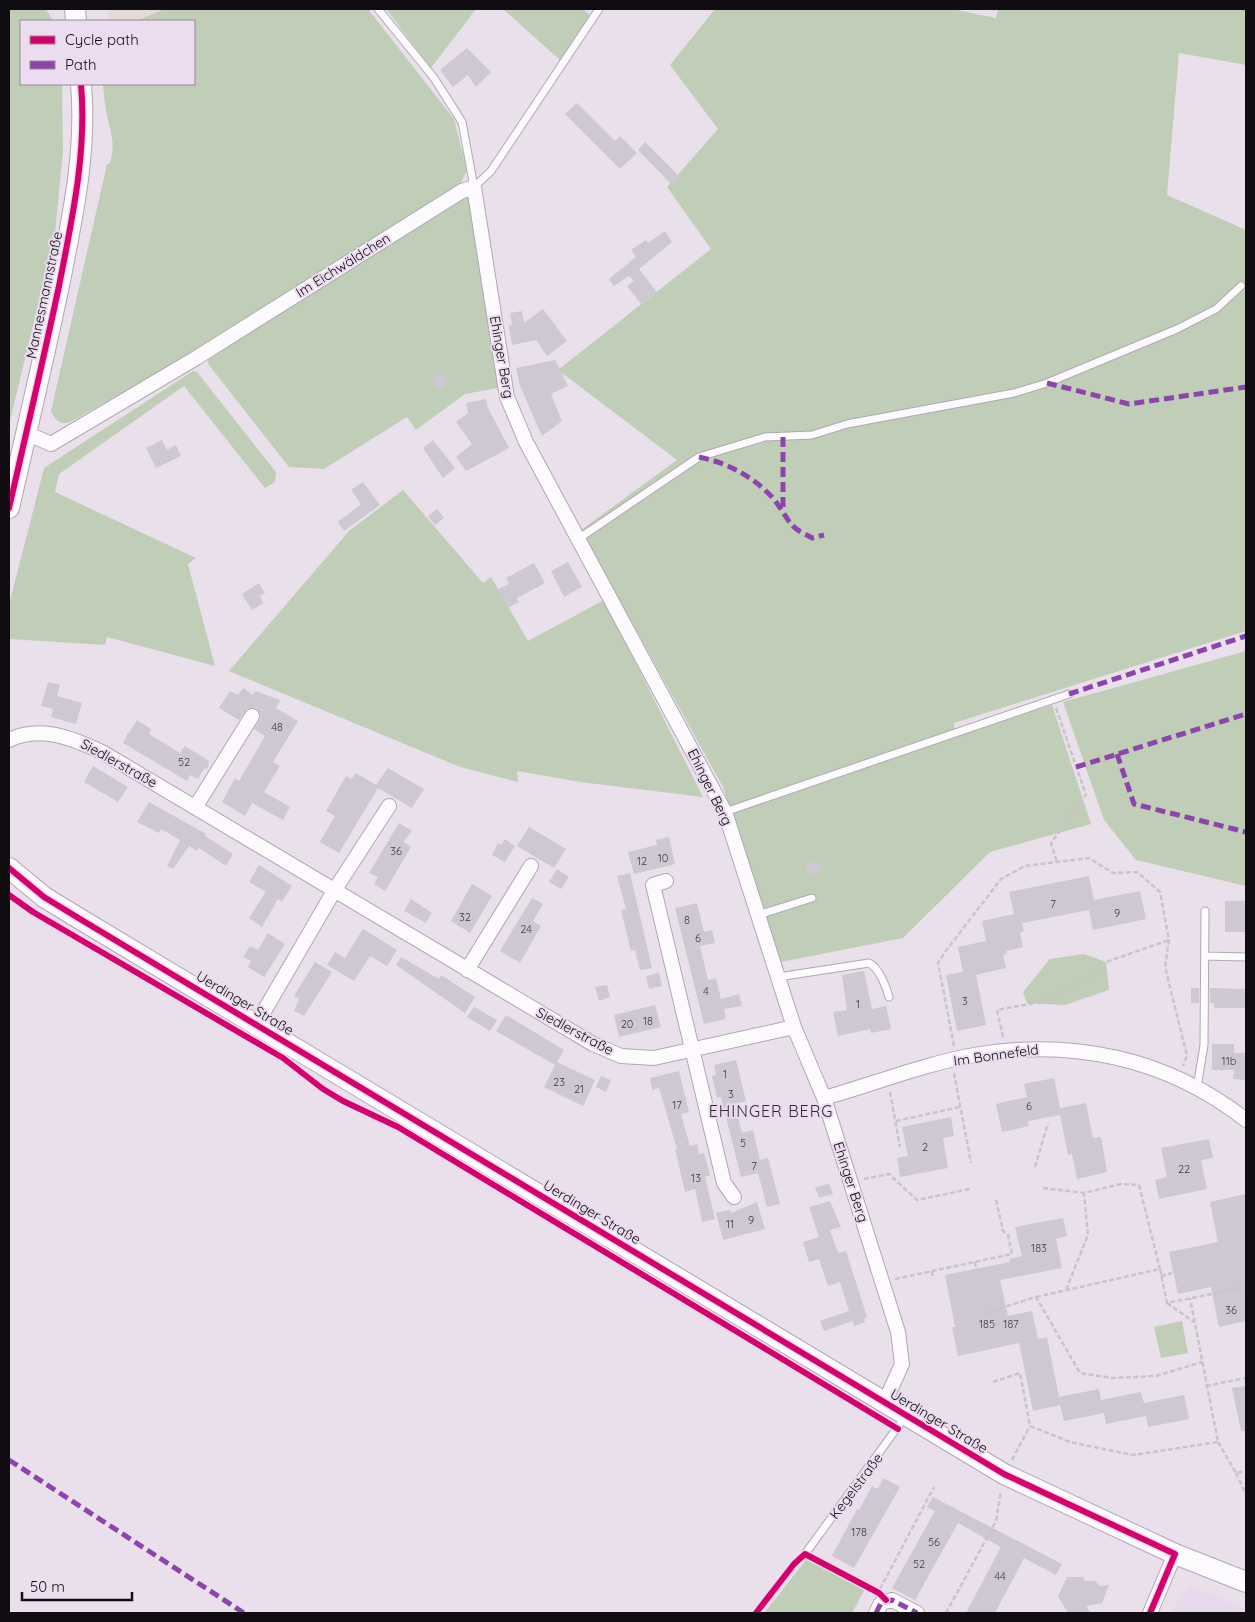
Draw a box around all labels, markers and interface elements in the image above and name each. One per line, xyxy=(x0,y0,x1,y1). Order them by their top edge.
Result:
legend xyxy=(20,20,195,85)
text: Cycle path xyxy=(65,30,139,49)
text: Path xyxy=(65,55,97,74)
street label: Im Eichwäldchen xyxy=(292,229,394,301)
street label: Mannesmannstraße xyxy=(22,230,66,360)
street label: Ehinger Berg xyxy=(486,314,518,400)
house number: 48 xyxy=(271,720,283,734)
street label: Siedlerstraße xyxy=(77,735,161,792)
street label: Ehinger Berg xyxy=(684,746,736,828)
house number: 52 xyxy=(178,755,190,769)
house number: 36 xyxy=(390,844,402,858)
house number: 10 xyxy=(658,851,668,865)
house number: 12 xyxy=(637,854,647,868)
house number: 7 xyxy=(1050,897,1056,911)
house number: 9 xyxy=(1114,906,1120,920)
house number: 32 xyxy=(459,910,471,924)
house number: 8 xyxy=(684,913,690,927)
house number: 24 xyxy=(520,922,532,936)
house number: 6 xyxy=(695,931,701,945)
street label: Uerdinger Straße xyxy=(193,967,297,1039)
house number: 4 xyxy=(703,984,709,998)
house number: 3 xyxy=(962,994,968,1008)
house number: 1 xyxy=(856,997,860,1011)
street label: Siedlerstraße xyxy=(533,1003,617,1059)
house number: 18 xyxy=(643,1014,653,1028)
house number: 20 xyxy=(621,1017,633,1031)
street label: Im Bonnefeld xyxy=(952,1040,1040,1070)
house number: 11b xyxy=(1222,1054,1237,1068)
house number: 1 xyxy=(723,1067,727,1081)
house number: 23 xyxy=(553,1075,565,1089)
house number: 21 xyxy=(574,1082,584,1096)
house number: 3 xyxy=(728,1087,734,1101)
house number: 17 xyxy=(672,1098,682,1112)
house number: 6 xyxy=(1026,1099,1032,1113)
district label: EHINGER BERG xyxy=(709,1101,833,1121)
house number: 5 xyxy=(740,1136,746,1150)
street label: Ehinger Berg xyxy=(830,1140,872,1224)
house number: 2 xyxy=(922,1140,928,1154)
house number: 7 xyxy=(751,1159,757,1173)
house number: 22 xyxy=(1178,1162,1190,1176)
house number: 13 xyxy=(691,1171,701,1185)
street label: Uerdinger Straße xyxy=(540,1176,644,1248)
house number: 9 xyxy=(748,1213,754,1227)
house number: 11 xyxy=(726,1217,734,1231)
house number: 183 xyxy=(1031,1241,1047,1255)
house number: 36 xyxy=(1225,1303,1237,1317)
house number: 185 xyxy=(979,1317,995,1331)
house number: 187 xyxy=(1003,1317,1019,1331)
street label: Uerdinger Straße xyxy=(887,1385,991,1457)
street label: Kegelstraße xyxy=(825,1449,887,1523)
house number: 178 xyxy=(851,1525,867,1539)
house number: 56 xyxy=(928,1535,940,1549)
house number: 52 xyxy=(913,1557,925,1571)
house number: 44 xyxy=(994,1569,1006,1583)
scale bar xyxy=(22,1570,132,1602)
text: 50 m xyxy=(30,1577,65,1596)

